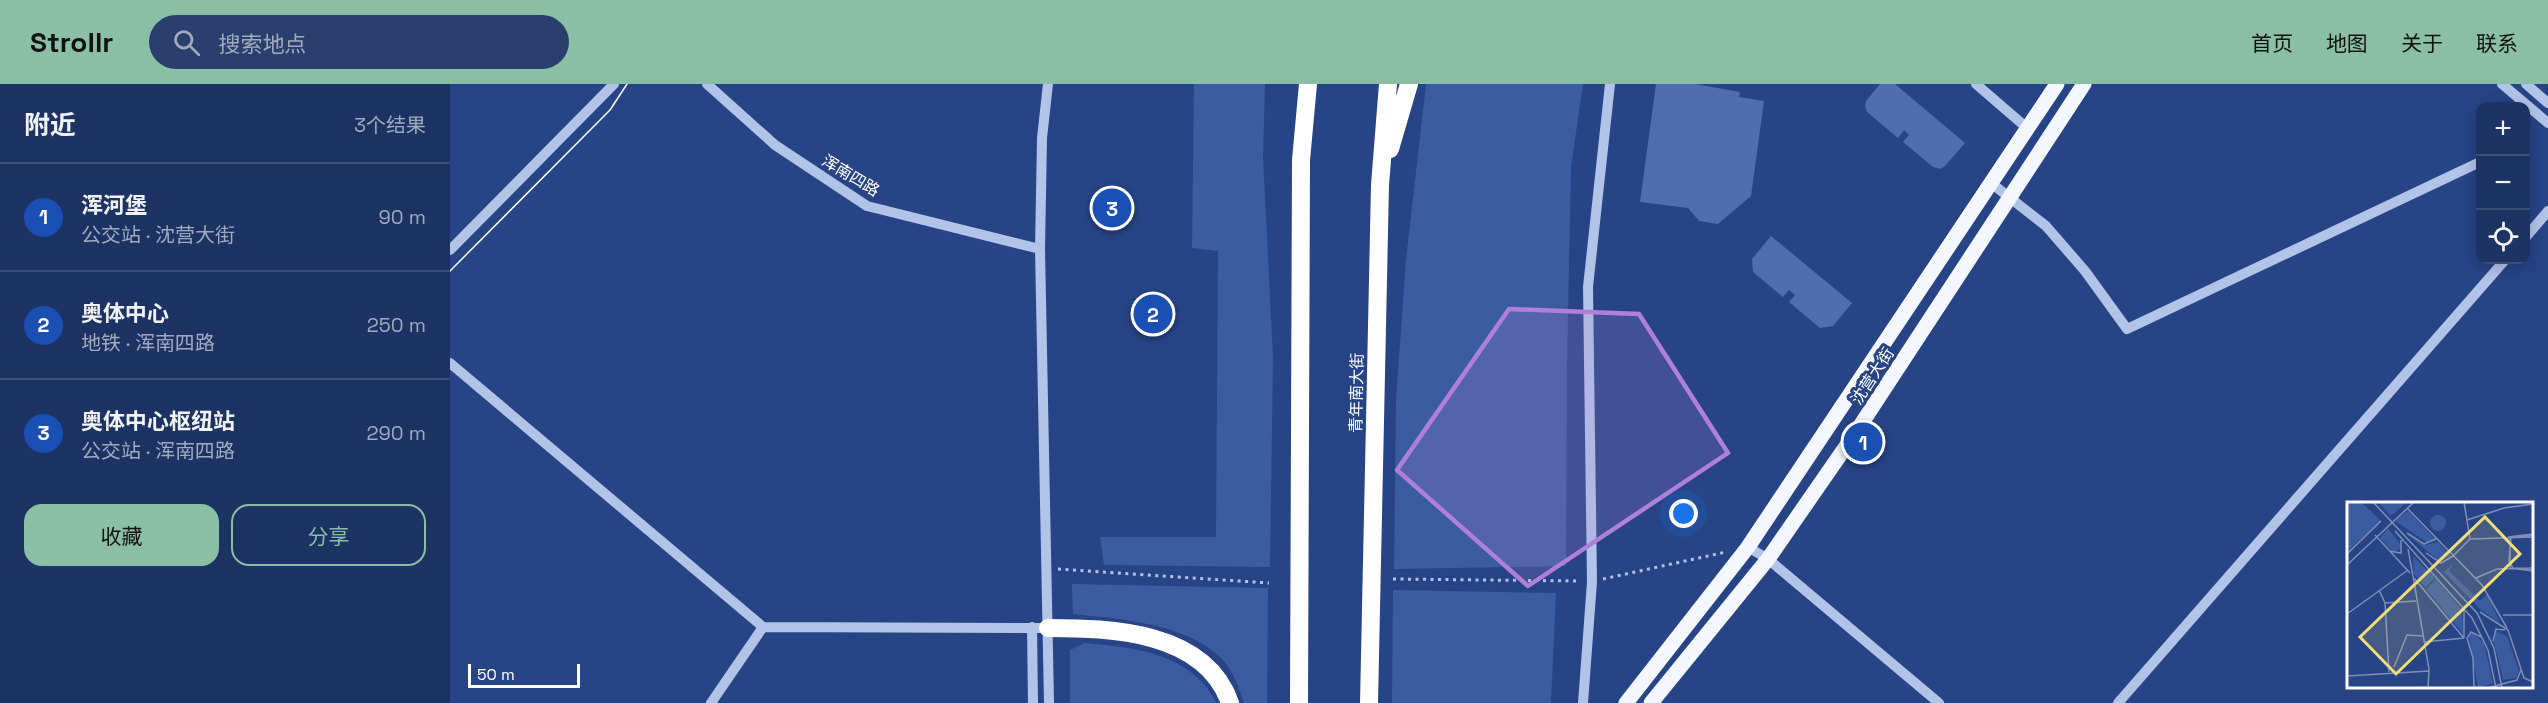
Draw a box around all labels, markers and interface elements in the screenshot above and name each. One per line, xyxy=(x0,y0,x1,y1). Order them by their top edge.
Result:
search box xyxy=(149,15,569,69)
text: Strollr xyxy=(30,24,113,60)
icon: search xyxy=(170,26,203,59)
text: 搜索地点 xyxy=(218,30,306,58)
text: 首页 xyxy=(2251,30,2293,57)
text: 地图 xyxy=(2326,30,2368,57)
text: 关于 xyxy=(2401,30,2443,57)
text: 联系 xyxy=(2476,30,2518,57)
map controls xyxy=(2476,102,2530,264)
button: + xyxy=(2476,102,2530,156)
text: 附近 xyxy=(24,108,76,142)
text: 3个结果 xyxy=(354,112,426,138)
street label: 浑南四路 xyxy=(818,150,884,201)
button: − xyxy=(2476,156,2530,210)
pin: 3 xyxy=(1092,186,1132,230)
text: 浑河堡 xyxy=(81,191,147,219)
text: 1 xyxy=(39,204,48,230)
text: 90 m xyxy=(379,204,426,230)
button: locate xyxy=(2476,210,2530,264)
text: 公交站 · 沈营大街 xyxy=(81,222,235,248)
pin: 2 xyxy=(1134,292,1172,336)
text: 奥体中心 xyxy=(81,299,169,327)
text: 2 xyxy=(38,312,49,338)
text: 250 m xyxy=(367,312,426,338)
text: 地铁 · 浑南四路 xyxy=(81,330,215,356)
street label: 沈营大街 xyxy=(1846,344,1899,409)
street label: 青年南大街 xyxy=(1345,353,1368,433)
text: 奥体中心枢纽站 xyxy=(81,407,235,435)
text: 3 xyxy=(37,420,50,446)
text: 290 m xyxy=(367,420,426,446)
pin: 1 xyxy=(1844,420,1882,464)
text: 公交站 · 浑南四路 xyxy=(81,438,235,464)
your location xyxy=(1669,499,1698,528)
inset map xyxy=(2347,502,2533,688)
button: 收藏 xyxy=(24,504,219,566)
button: 分享 xyxy=(231,504,426,566)
scale bar xyxy=(468,661,580,688)
text: 50 m xyxy=(477,664,515,685)

